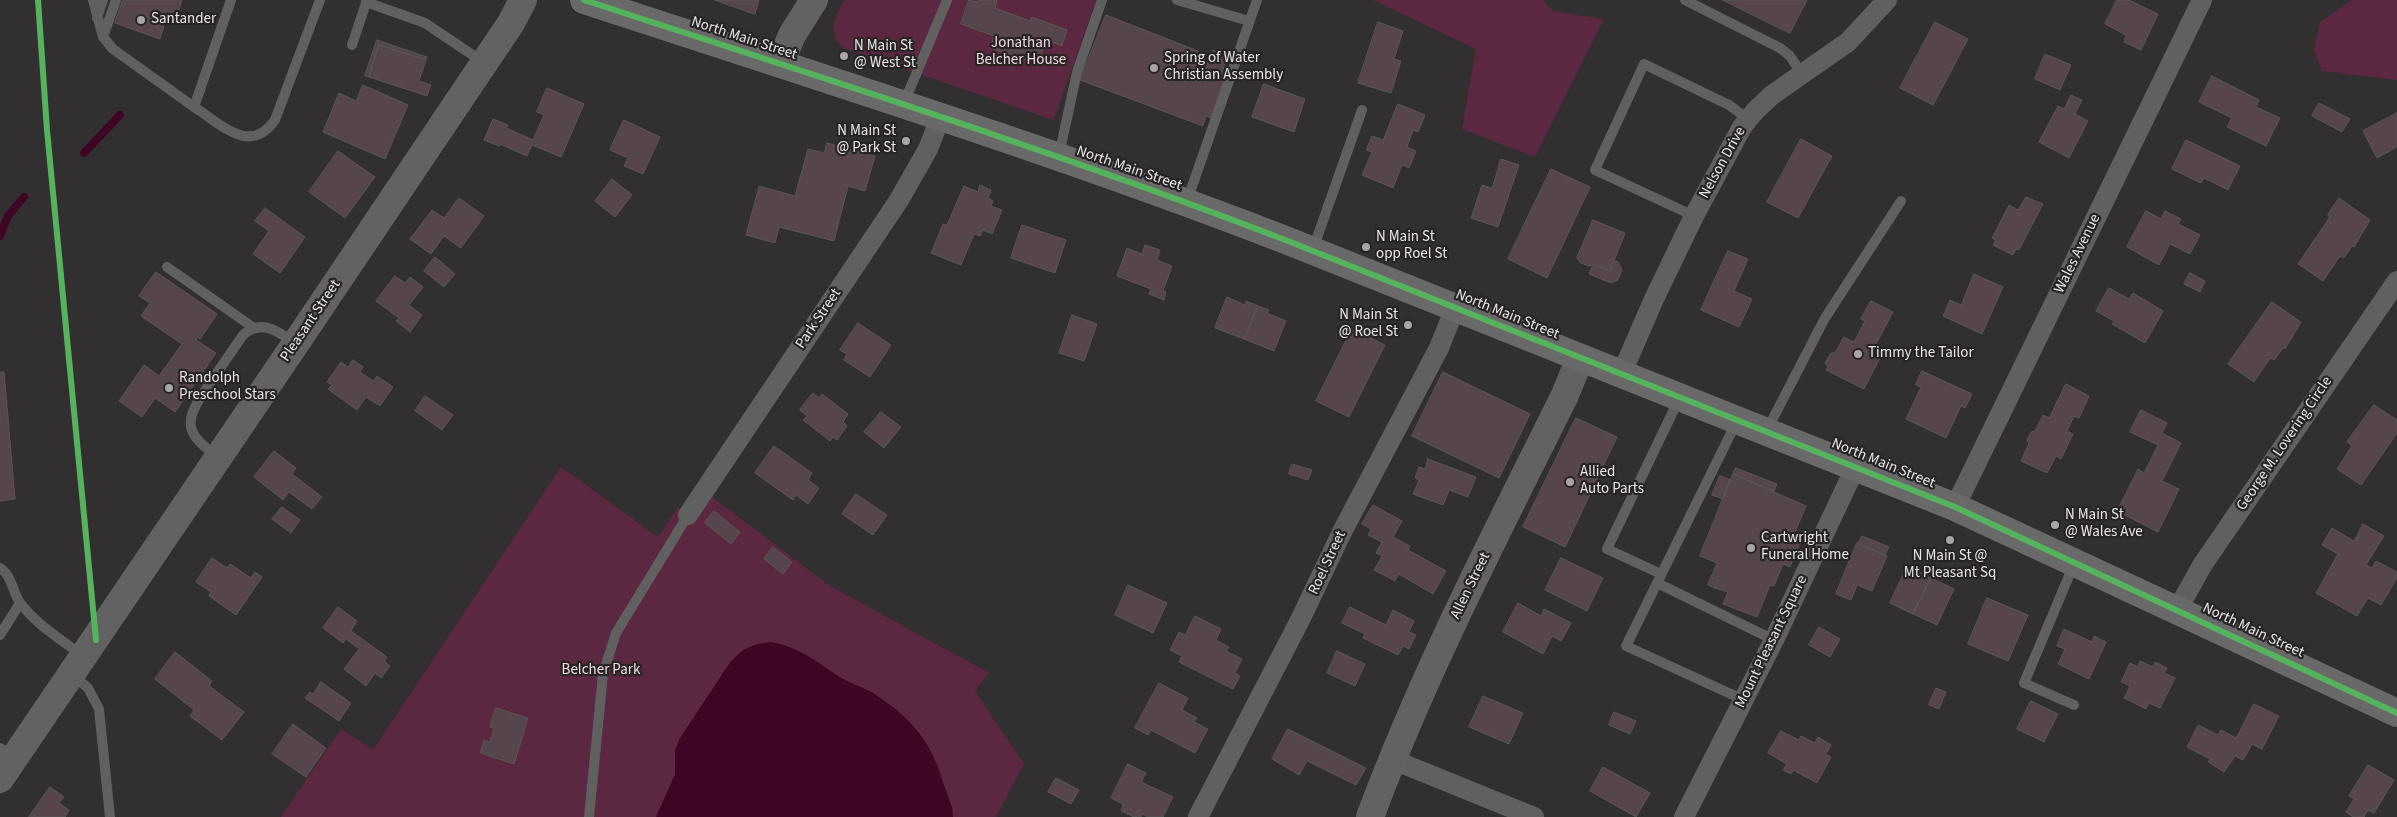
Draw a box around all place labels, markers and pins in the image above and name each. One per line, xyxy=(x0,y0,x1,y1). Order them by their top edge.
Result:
place label: Santander xyxy=(151,11,216,29)
marker: Santander xyxy=(135,14,147,26)
place label: N Main St @ West St xyxy=(854,38,916,73)
marker: N Main St @ West St xyxy=(838,50,850,62)
place label: Spring of Water Christian Assembly xyxy=(1164,50,1283,85)
marker: Spring of Water Christian Assembly xyxy=(1148,62,1160,74)
place label: N Main St @ Park St xyxy=(837,123,896,158)
marker: N Main St @ Park St xyxy=(900,135,912,147)
place label: N Main St opp Roel St xyxy=(1376,229,1447,264)
marker: N Main St opp Roel St xyxy=(1360,241,1372,253)
place label: N Main St @ Roel St xyxy=(1339,307,1398,342)
marker: N Main St @ Roel St xyxy=(1402,319,1414,331)
place label: Timmy the Tailor xyxy=(1868,345,1974,363)
marker: Timmy the Tailor xyxy=(1852,348,1864,360)
place label: Randolph Preschool Stars xyxy=(179,370,276,405)
marker: Randolph Preschool Stars xyxy=(163,382,175,394)
place label: Allied Auto Parts xyxy=(1580,464,1644,499)
marker: Allied Auto Parts xyxy=(1564,476,1576,488)
place label: N Main St @ Wales Ave xyxy=(2065,507,2143,542)
marker: N Main St @ Wales Ave xyxy=(2049,519,2061,531)
place label: Cartwright Funeral Home xyxy=(1761,530,1849,565)
marker: N Main St @ Mt Pleasant Sq xyxy=(1944,534,1956,546)
marker: Cartwright Funeral Home xyxy=(1745,542,1757,554)
place label: N Main St @ Mt Pleasant Sq xyxy=(1904,548,1996,583)

